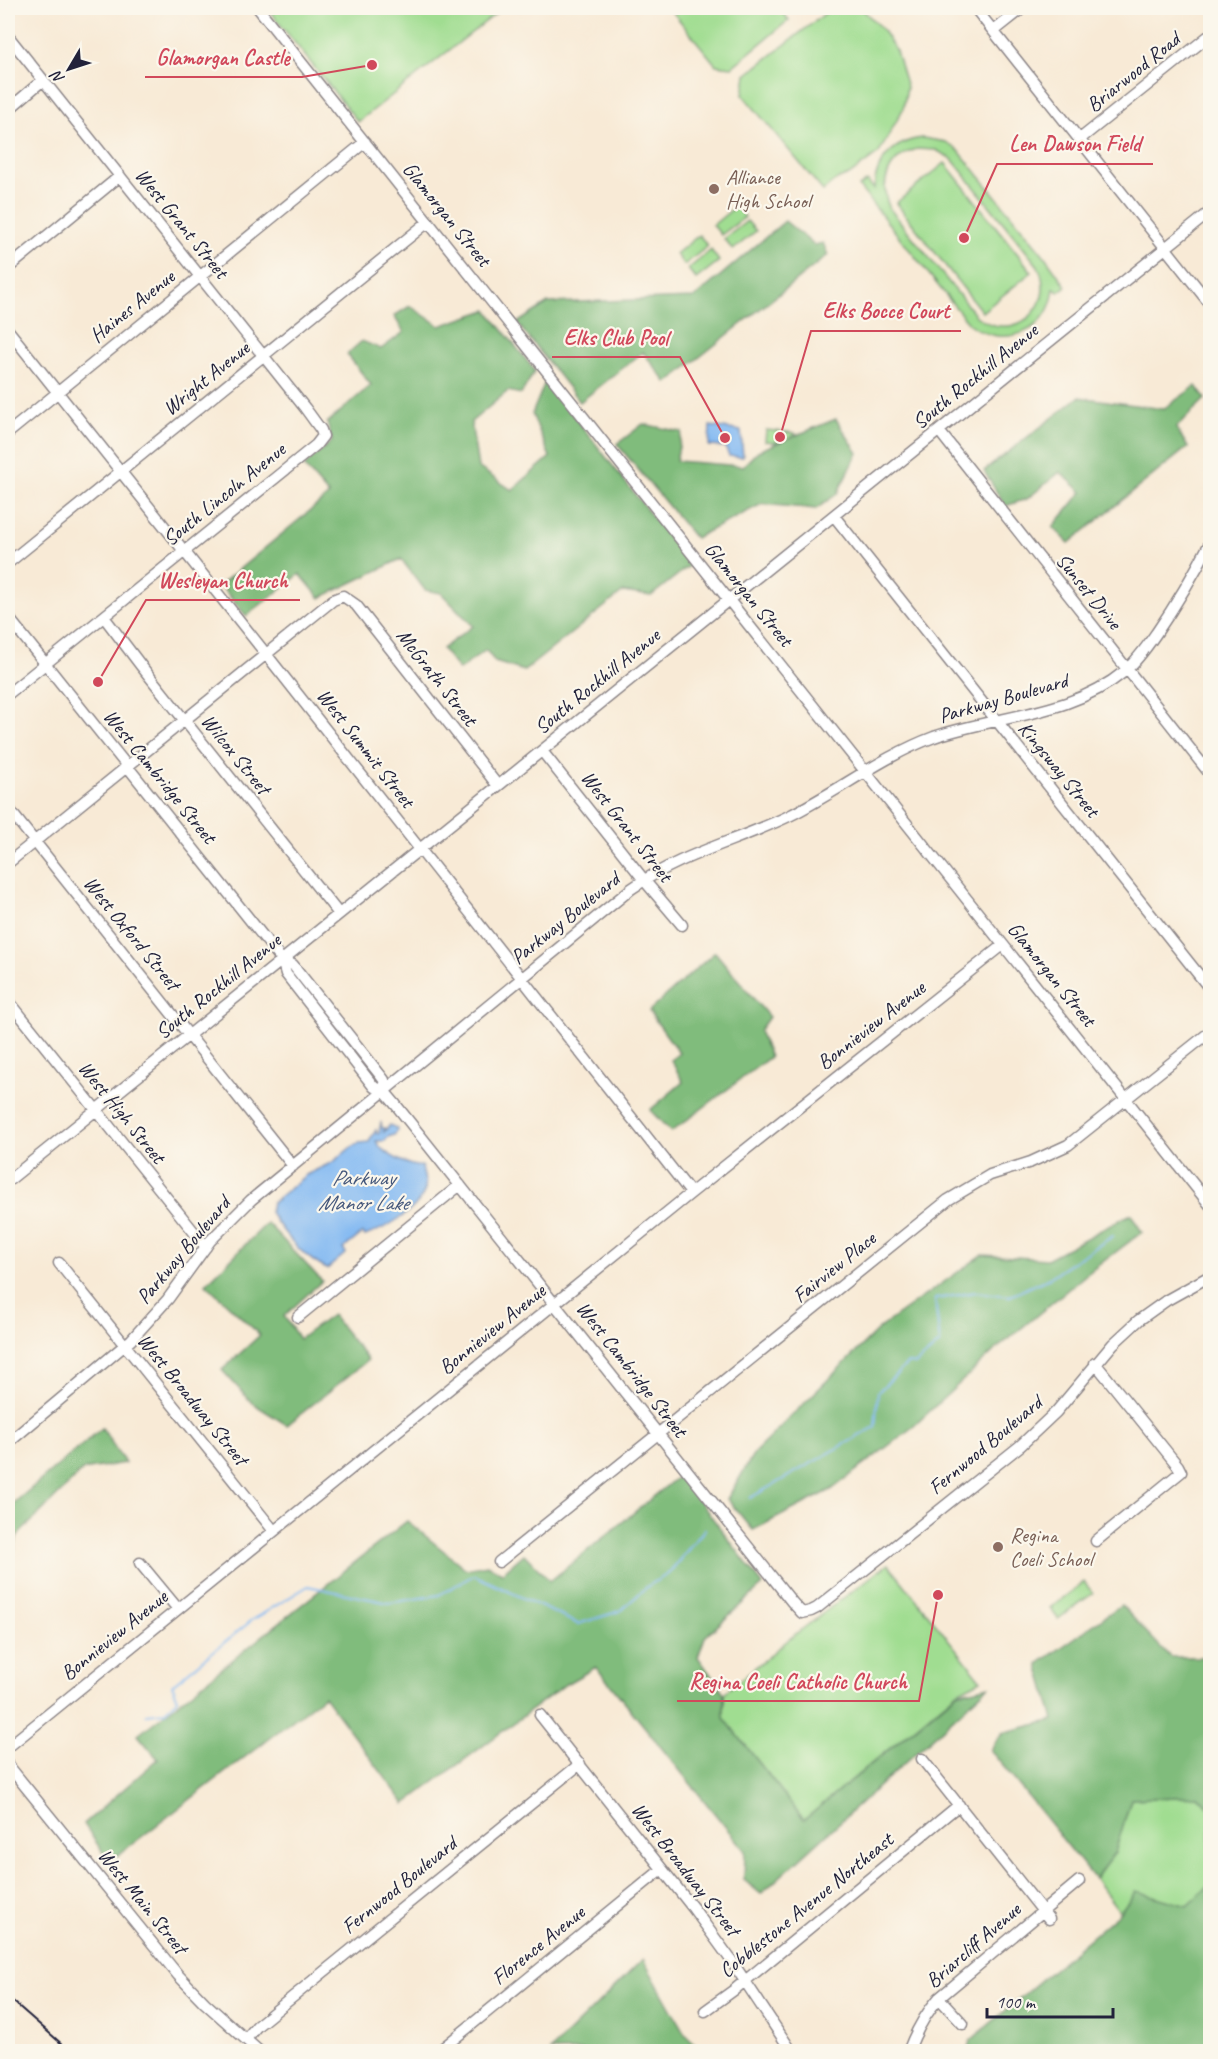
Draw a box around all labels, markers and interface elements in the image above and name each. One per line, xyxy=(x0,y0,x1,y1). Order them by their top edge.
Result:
street label: Briarwood Road xyxy=(1081,24,1188,118)
callout: Glamorgan Castle xyxy=(145,37,302,77)
north arrow xyxy=(39,39,99,99)
text: Glamorgan Castle xyxy=(156,44,291,72)
text: N xyxy=(45,65,69,88)
callout: Len Dawson Field xyxy=(997,124,1153,164)
text: Len Dawson Field xyxy=(1009,130,1145,158)
street label: Glamorgan Street xyxy=(397,157,498,273)
street label: West Grant Street xyxy=(130,163,236,285)
place label: Alliance High School xyxy=(726,164,814,214)
marker: Alliance High School xyxy=(707,182,721,196)
street label: Haines Avenue xyxy=(84,263,181,348)
callout: Elks Bocce Court xyxy=(811,291,961,331)
text: Elks Bocce Court xyxy=(822,297,952,325)
street label: South Rockhill Avenue xyxy=(907,316,1045,435)
callout: Elks Club Pool xyxy=(552,317,680,357)
text: Elks Club Pool xyxy=(564,324,672,352)
street label: Wright Avenue xyxy=(157,334,256,421)
street label: South Lincoln Avenue xyxy=(157,435,292,551)
street label: Glamorgan Street xyxy=(699,537,800,653)
street label: Sunset Drive xyxy=(1050,548,1129,636)
callout: Wesleyan Church xyxy=(146,560,300,600)
text: Wesleyan Church xyxy=(158,567,289,595)
street label: South Rockhill Avenue xyxy=(529,621,667,740)
street label: McGrath Street xyxy=(391,623,484,732)
street label: Parkway Boulevard xyxy=(936,666,1074,729)
street label: West Summit Street xyxy=(311,683,422,814)
street label: West Cambridge Street xyxy=(98,704,223,850)
street label: Wilcox Street xyxy=(196,708,278,802)
street label: Kingsway Street xyxy=(1013,716,1107,824)
street label: West Grant Street xyxy=(575,765,680,888)
street label: Parkway Boulevard xyxy=(505,864,628,970)
street label: West Oxford Street xyxy=(78,871,188,998)
street label: Glamorgan Street xyxy=(1002,917,1103,1033)
street label: South Rockhill Avenue xyxy=(150,926,288,1045)
street label: Bonnieview Avenue xyxy=(812,974,931,1075)
street label: West High Street xyxy=(73,1056,172,1170)
water label: Parkway Manor Lake xyxy=(318,1164,412,1217)
street label: Parkway Boulevard xyxy=(130,1188,238,1309)
street label: Fairview Place xyxy=(787,1225,882,1308)
street label: Bonnieview Avenue xyxy=(433,1277,552,1380)
street label: West Cambridge Street xyxy=(571,1296,694,1444)
street label: West Broadway Street xyxy=(132,1328,256,1472)
street label: Fernwood Boulevard xyxy=(923,1387,1050,1500)
place label: Regina Coeli School xyxy=(1010,1522,1096,1572)
marker: Regina Coeli School xyxy=(991,1540,1005,1554)
street label: Bonnieview Avenue xyxy=(55,1583,174,1686)
callout: Regina Coeli Catholic Church xyxy=(677,1661,919,1701)
text: Regina Coeli Catholic Church xyxy=(689,1668,908,1696)
street label: West Broadway Street xyxy=(626,1797,748,1943)
street label: Cobblestone Avenue Northeast xyxy=(714,1826,900,1983)
street label: Fernwood Boulevard xyxy=(336,1828,465,1939)
street label: West Main Street xyxy=(93,1843,195,1961)
street label: Briarcliff Avenue xyxy=(920,1896,1027,1993)
street label: Florence Avenue xyxy=(486,1899,591,1990)
scale bar xyxy=(987,1981,1113,2019)
text: 100 m xyxy=(996,1991,1037,2013)

